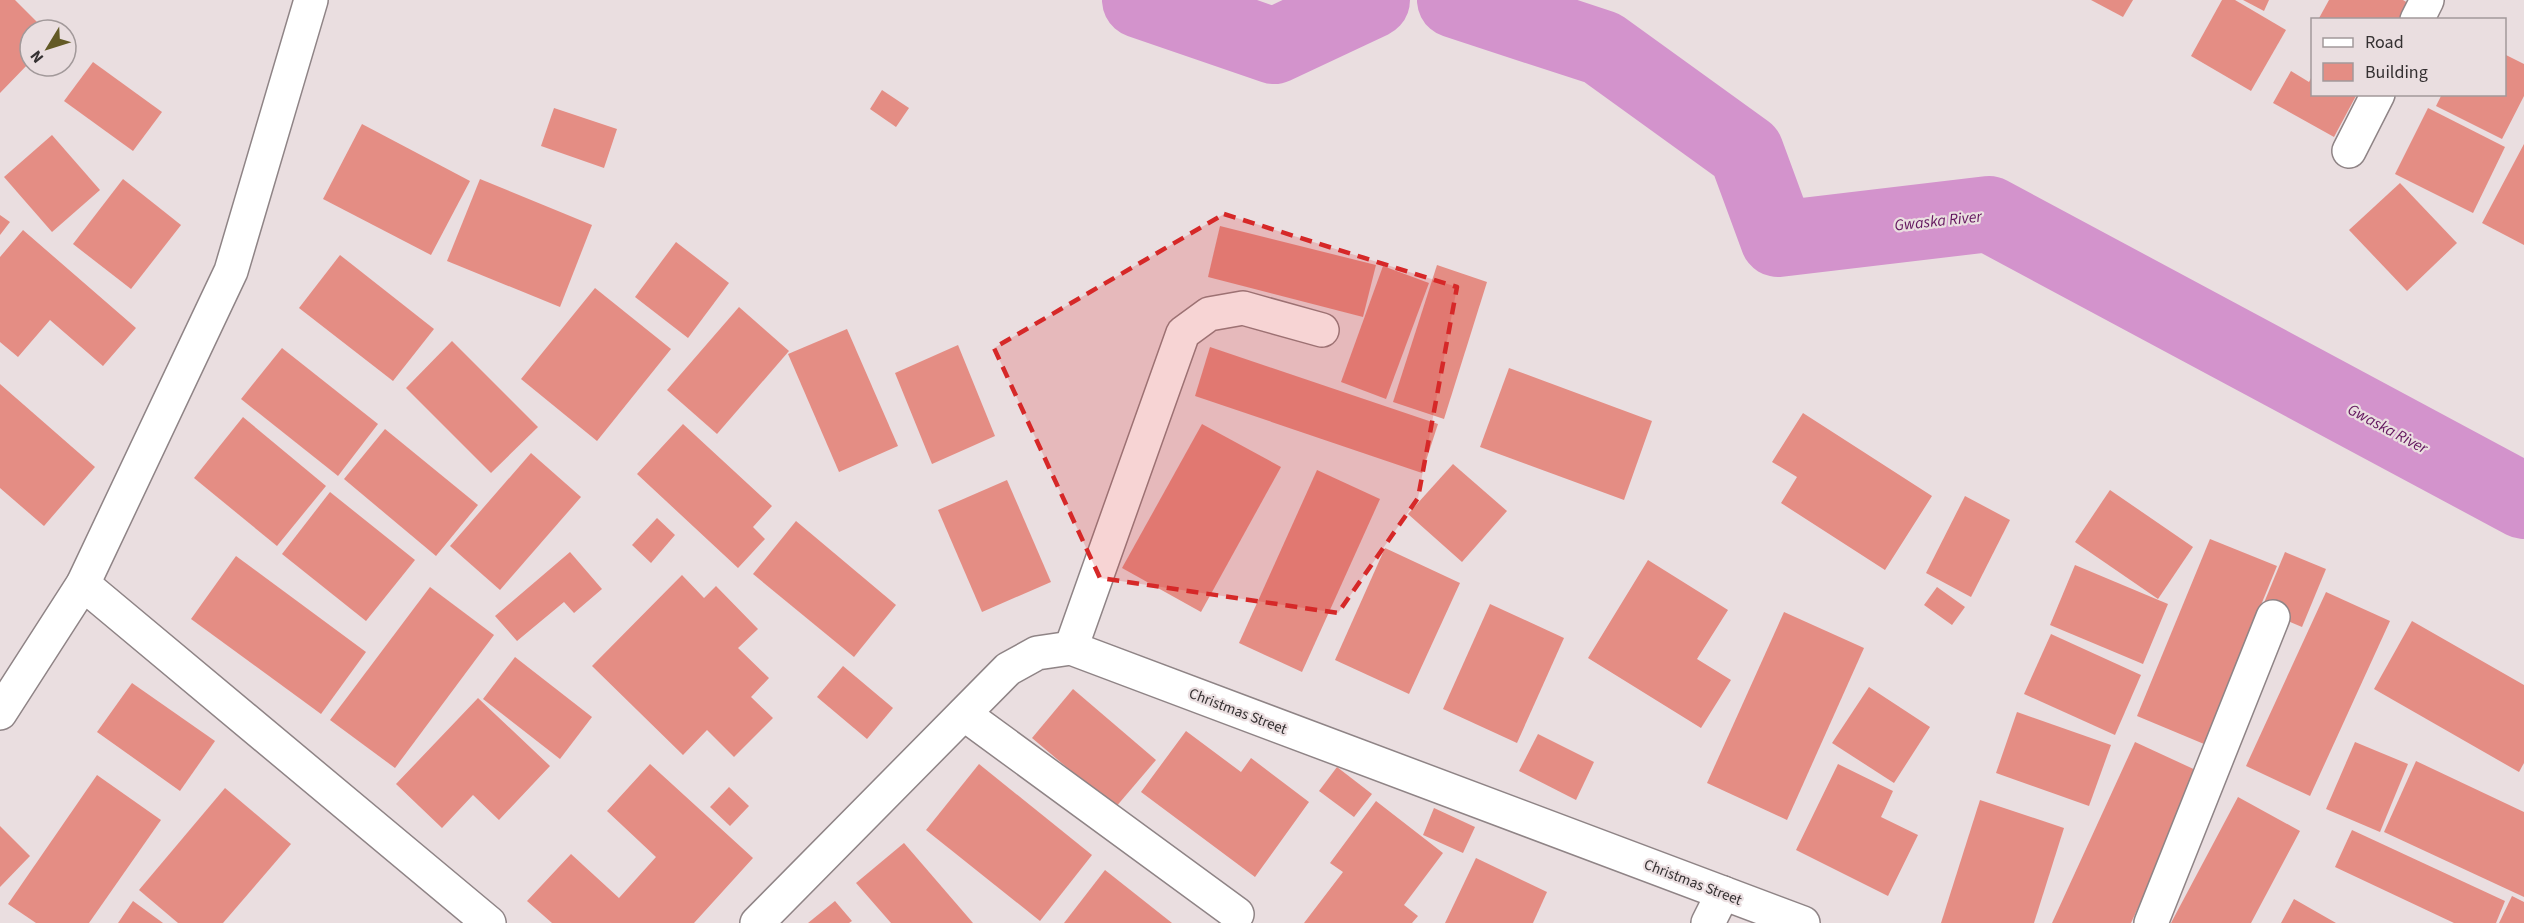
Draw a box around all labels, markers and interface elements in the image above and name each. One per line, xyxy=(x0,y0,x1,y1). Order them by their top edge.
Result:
north arrow xyxy=(18,18,78,78)
legend xyxy=(2311,18,2506,96)
text: Road xyxy=(2365,30,2404,55)
text: N xyxy=(25,46,49,68)
text: Building xyxy=(2365,60,2428,85)
water label: Gwaska River xyxy=(1893,205,1984,237)
water label: Gwaska River xyxy=(2344,399,2433,460)
street label: Christmas Street xyxy=(1186,683,1290,740)
street label: Christmas Street xyxy=(1641,854,1745,911)

